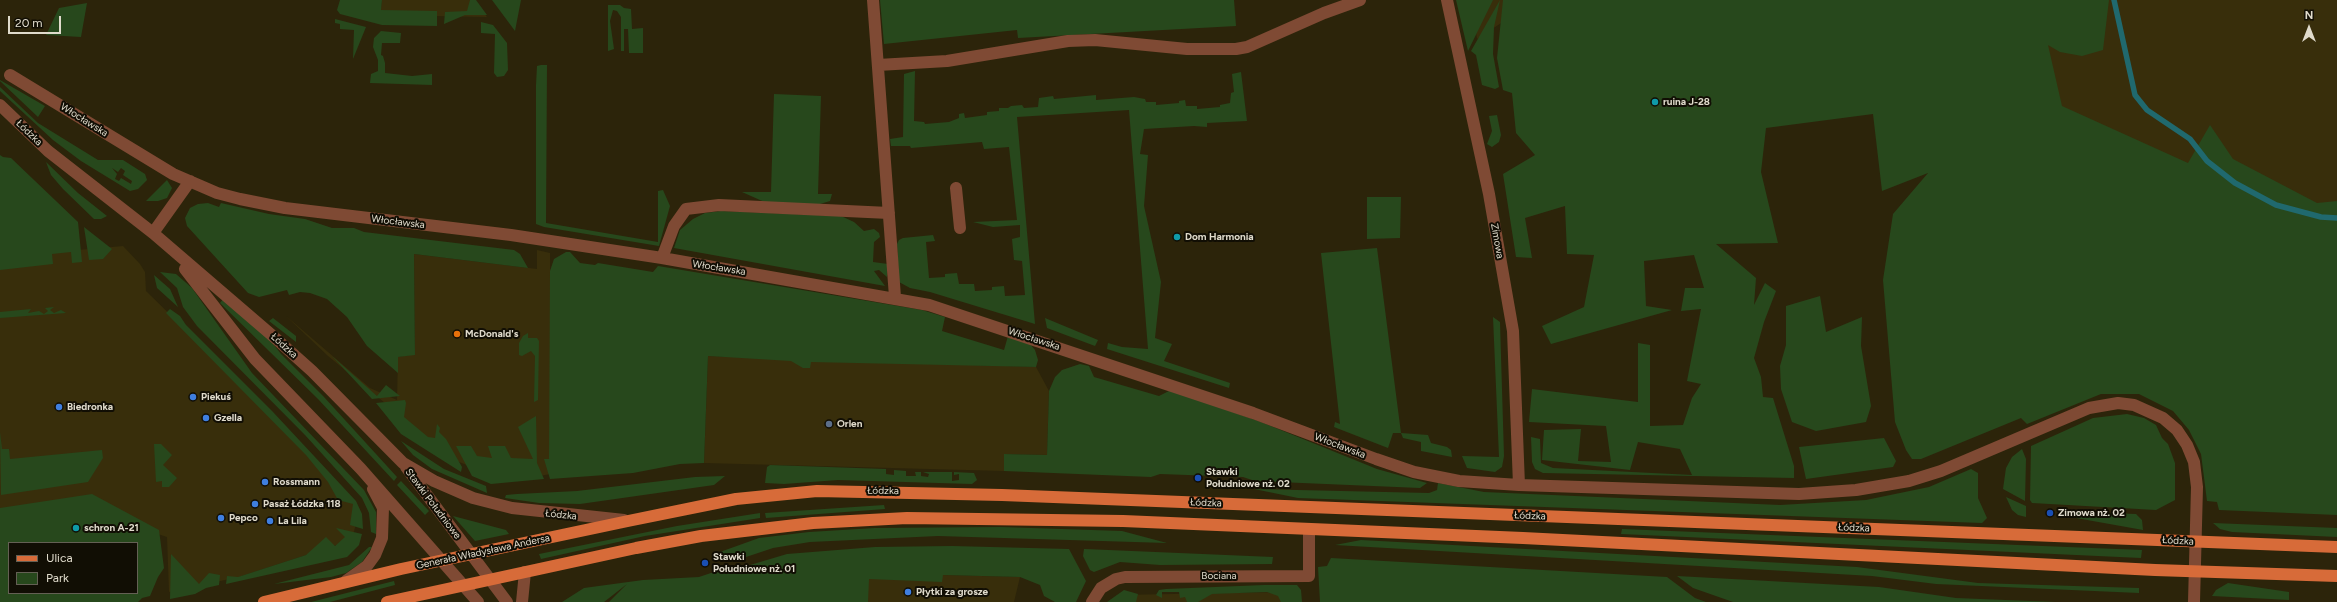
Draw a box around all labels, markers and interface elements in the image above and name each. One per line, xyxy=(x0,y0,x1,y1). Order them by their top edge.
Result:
scale bar xyxy=(10,8,63,34)
north arrow xyxy=(2289,8,2329,48)
text: N xyxy=(2305,9,2313,22)
text: 20 m xyxy=(15,16,43,30)
place label: ruina J-28 xyxy=(1663,96,1710,108)
marker: ruina J-28 xyxy=(1650,97,1660,107)
street label: Włocławska xyxy=(58,101,110,139)
street label: Łódzka xyxy=(13,118,45,148)
street label: Włocławska xyxy=(371,213,425,231)
street label: Zimowa xyxy=(1488,222,1506,260)
place label: Dom Harmonia xyxy=(1185,231,1254,243)
marker: Dom Harmonia xyxy=(1172,232,1182,242)
street label: Włocławska xyxy=(691,258,747,278)
street label: Włocławska xyxy=(1007,325,1061,353)
place label: McDonald's xyxy=(465,328,518,340)
marker: McDonald's xyxy=(452,329,462,339)
street label: Łódzka xyxy=(268,331,300,361)
place label: Piekuś xyxy=(201,391,231,403)
marker: Piekuś xyxy=(188,392,198,402)
place label: Biedronka xyxy=(67,401,113,413)
marker: Biedronka xyxy=(54,402,64,412)
place label: Gzella xyxy=(214,412,242,424)
marker: Gzella xyxy=(201,413,211,423)
place label: Orlen xyxy=(837,418,862,430)
marker: Orlen xyxy=(824,419,834,429)
street label: Włocławska xyxy=(1313,431,1367,461)
street label: Stawki Południowe xyxy=(403,466,463,542)
place label: Stawki Południowe nż. 02 xyxy=(1206,466,1290,490)
marker: Stawki Południowe nż. 02 xyxy=(1193,473,1203,483)
place label: Rossmann xyxy=(273,476,320,488)
marker: Rossmann xyxy=(260,477,270,487)
street label: Łódzka xyxy=(867,485,899,497)
street label: Łódzka xyxy=(1190,496,1222,510)
place label: Pasaż Łódzka 118 xyxy=(263,498,341,510)
marker: Pasaż Łódzka 118 xyxy=(250,499,260,509)
street label: Łódzka xyxy=(545,507,577,523)
place label: Zimowa nż. 02 xyxy=(2058,507,2125,519)
marker: Zimowa nż. 02 xyxy=(2045,508,2055,518)
street label: Łódzka xyxy=(1514,509,1546,523)
place label: Pepco xyxy=(229,512,258,524)
marker: Pepco xyxy=(216,513,226,523)
place label: La Lila xyxy=(278,515,307,527)
marker: La Lila xyxy=(265,516,275,526)
street label: Łódzka xyxy=(1838,521,1870,535)
place label: schron A-21 xyxy=(84,522,139,534)
marker: schron A-21 xyxy=(71,523,81,533)
street label: Generała Władysława Andersa xyxy=(415,532,551,572)
street label: Łódzka xyxy=(2162,534,2194,548)
legend xyxy=(8,542,138,594)
text: Ulica xyxy=(46,551,73,565)
place label: Stawki Południowe nż. 01 xyxy=(713,551,795,574)
marker: Stawki Południowe nż. 01 xyxy=(700,558,710,568)
street label: Bociana xyxy=(1201,570,1237,582)
text: Park xyxy=(46,571,69,585)
place label: Płytki za grosze xyxy=(916,586,988,598)
marker: Płytki za grosze xyxy=(903,587,913,597)

